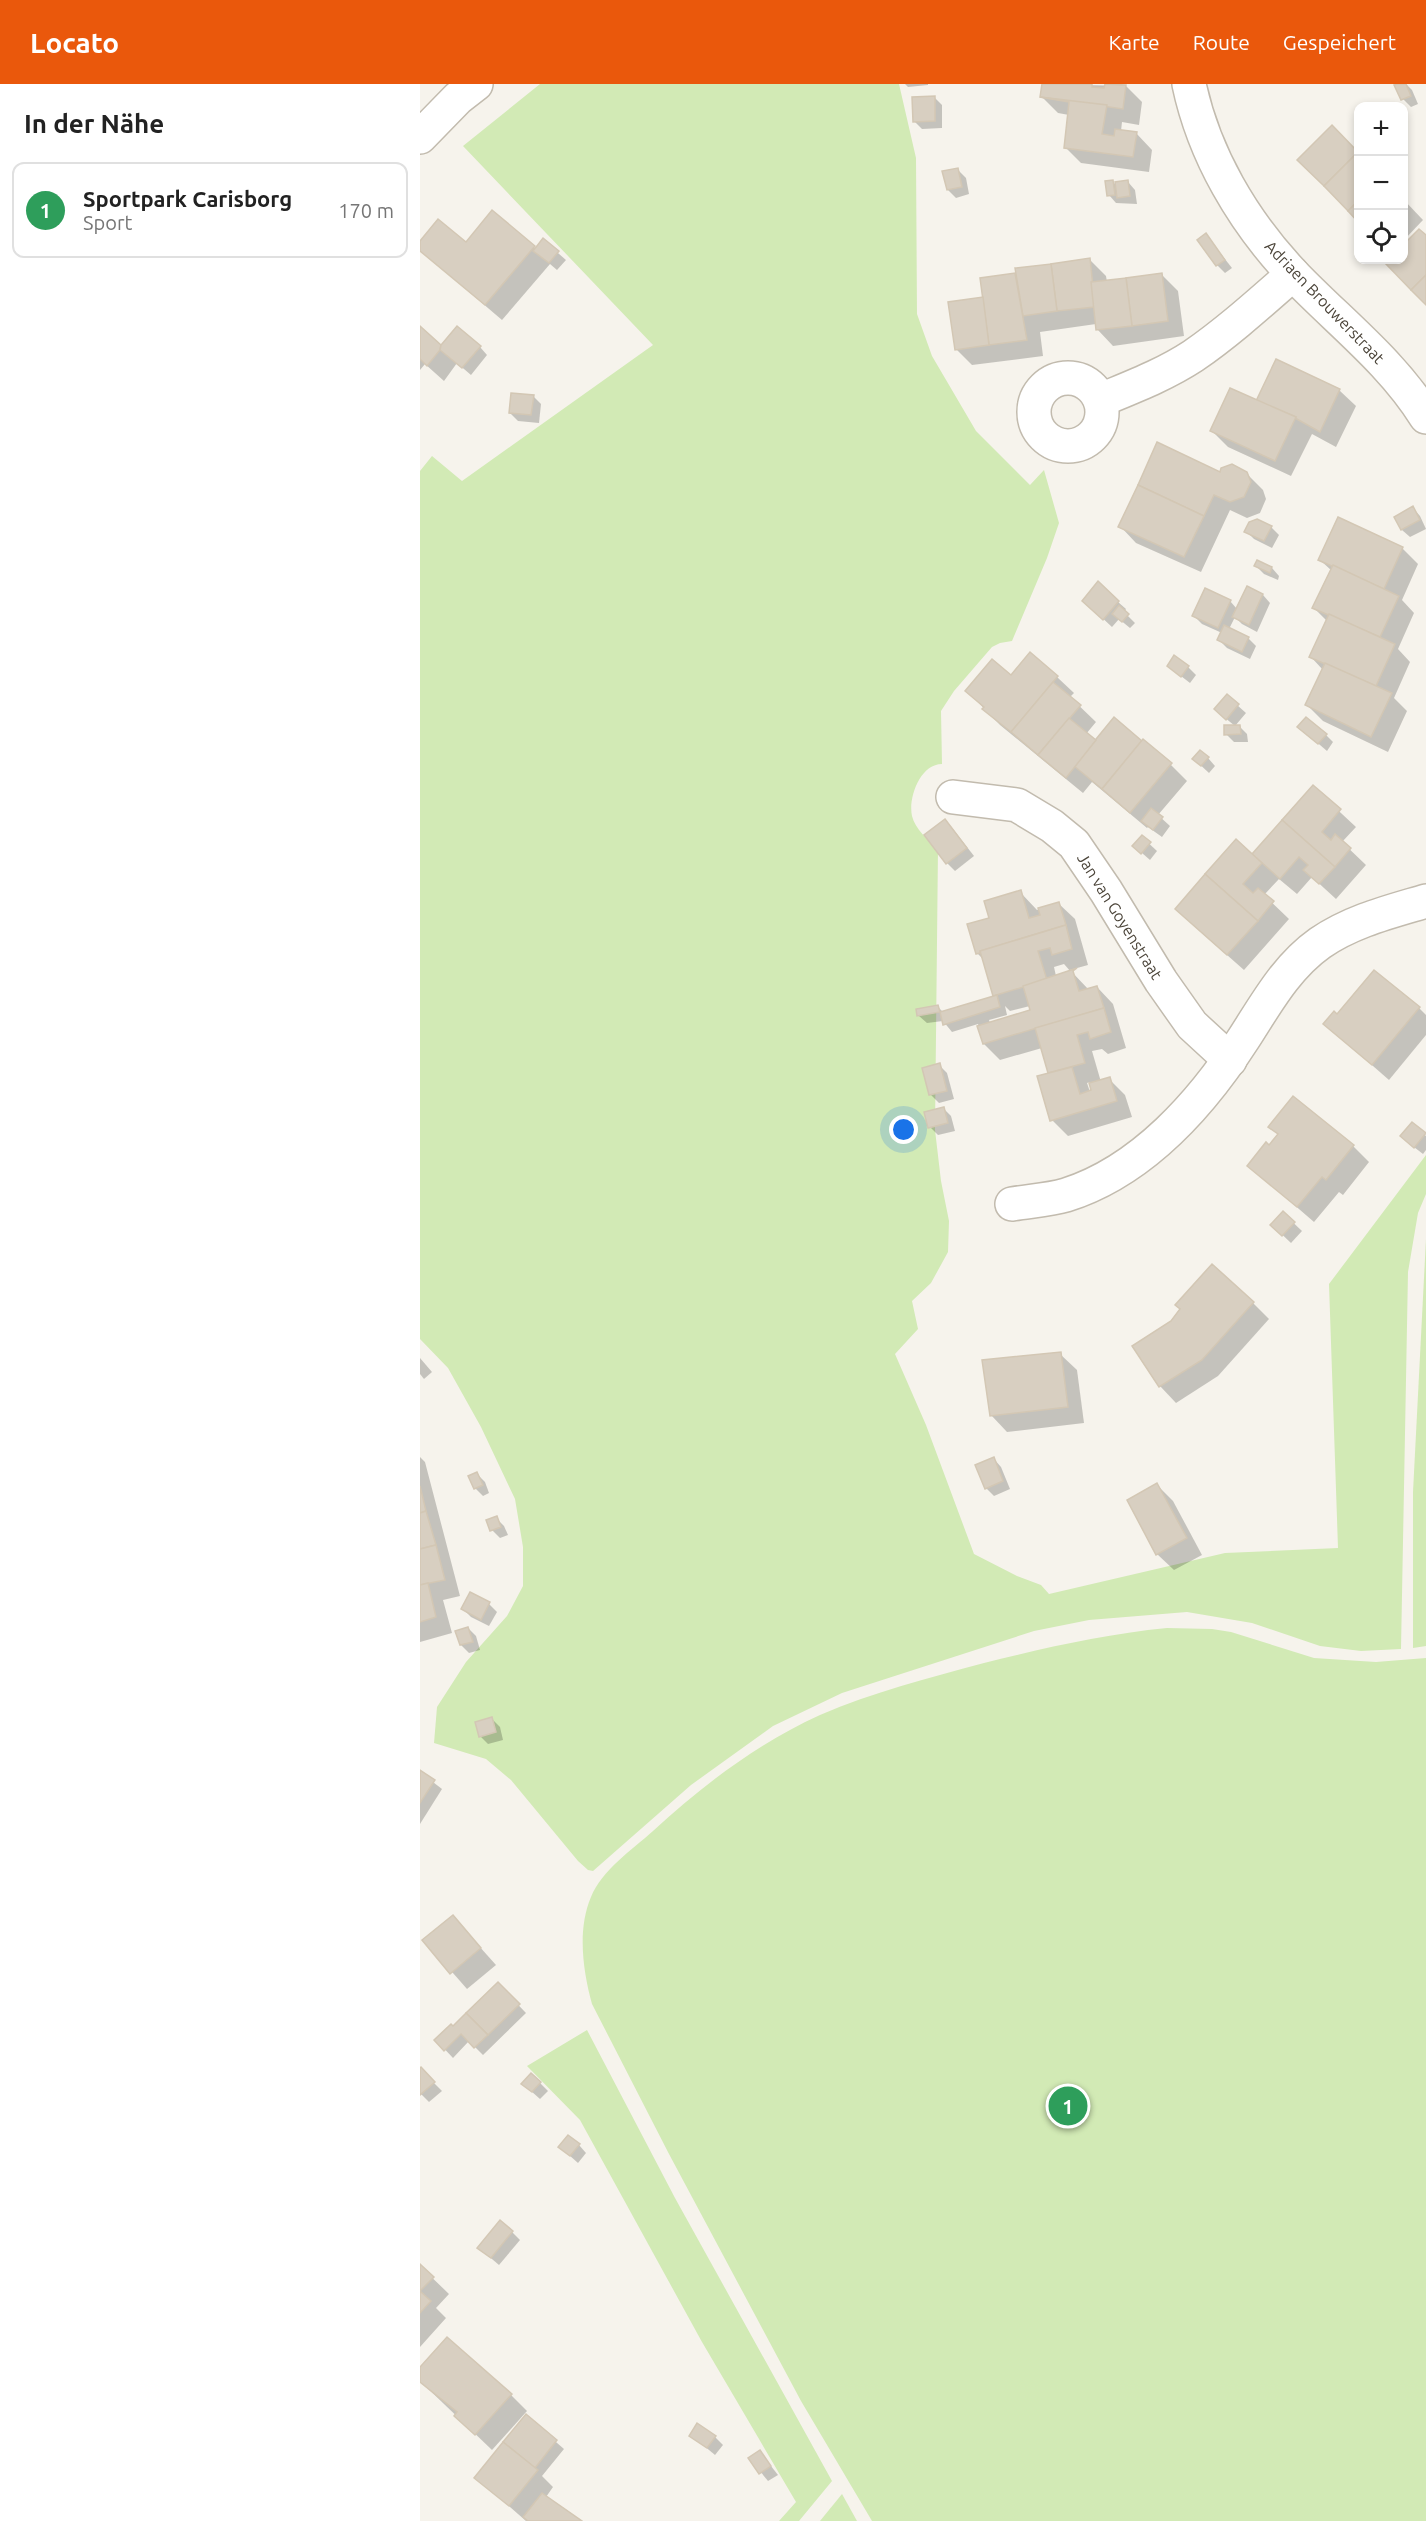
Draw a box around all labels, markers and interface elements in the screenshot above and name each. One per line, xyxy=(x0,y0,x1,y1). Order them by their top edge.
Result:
text: Locato xyxy=(30,27,119,58)
text: Karte xyxy=(1108,30,1160,54)
text: Route xyxy=(1193,30,1250,54)
text: Gespeichert xyxy=(1283,30,1396,54)
map controls xyxy=(1354,102,1408,264)
button: + xyxy=(1354,102,1408,156)
text: In der Nähe xyxy=(24,109,164,138)
button: − xyxy=(1354,156,1408,210)
text: Sportpark Carisborg xyxy=(83,186,292,211)
text: 1 xyxy=(40,199,51,222)
text: 170 m xyxy=(338,199,394,222)
button: locate xyxy=(1354,210,1408,264)
text: Sport xyxy=(83,211,132,234)
street label: Adriaen Brouwerstraat xyxy=(1262,237,1389,368)
street label: Jan van Goyenstraat xyxy=(1074,850,1167,983)
your location xyxy=(889,1115,918,1144)
pin: 1 xyxy=(1048,2084,1088,2128)

